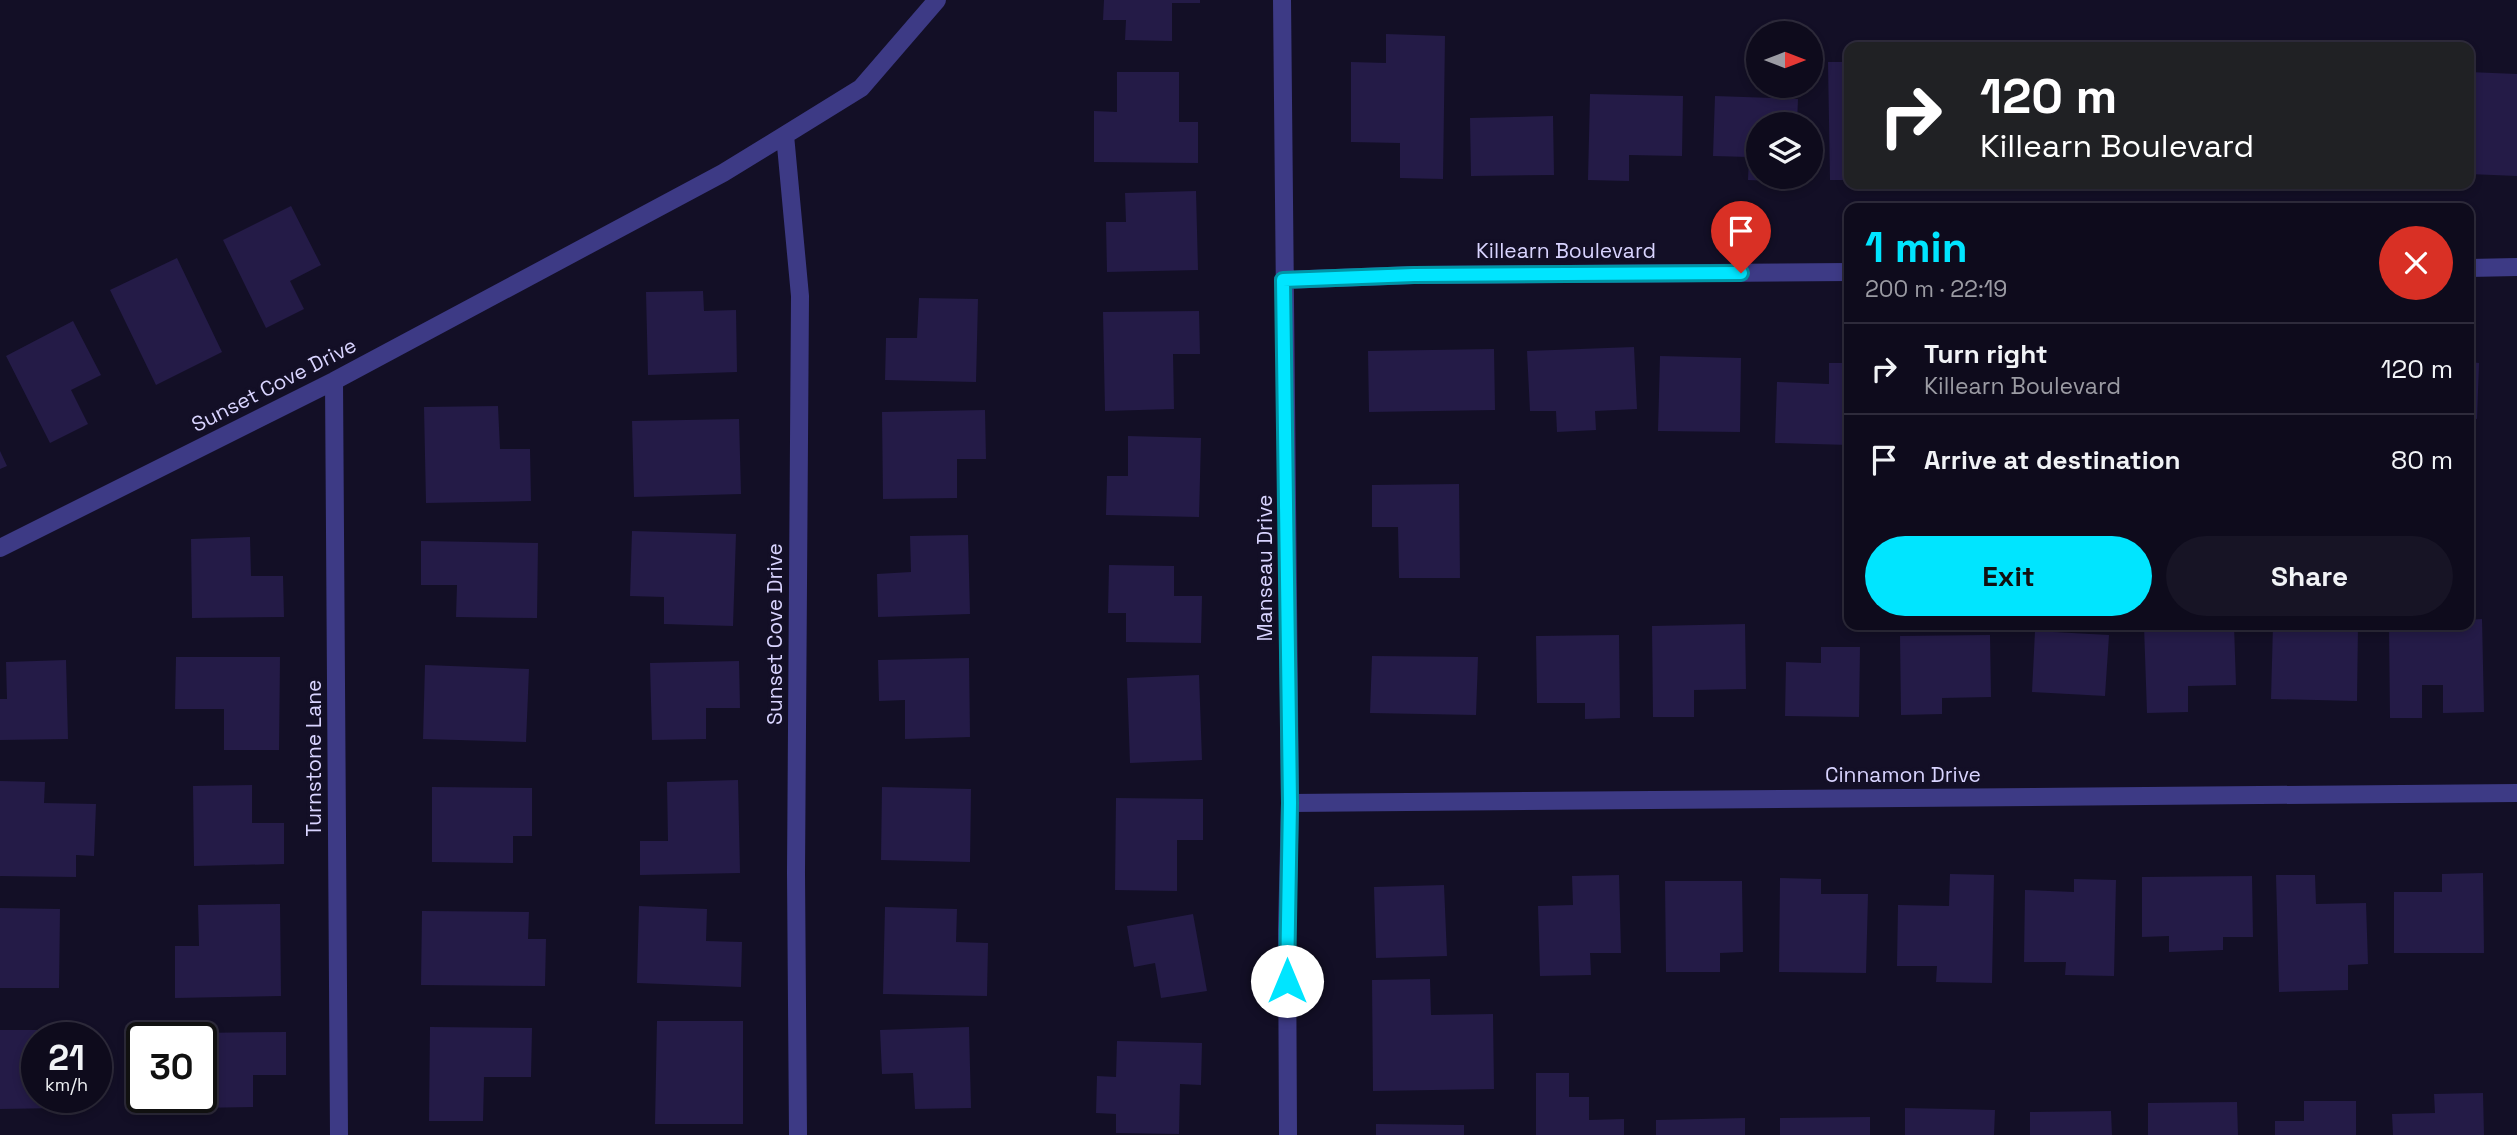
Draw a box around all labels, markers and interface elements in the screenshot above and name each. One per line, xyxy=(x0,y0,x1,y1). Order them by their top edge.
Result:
north arrow xyxy=(1746,21,1824,98)
map controls xyxy=(1746,21,1823,189)
text: 120 m xyxy=(1980,65,2117,127)
icon: right xyxy=(1865,70,1956,161)
button: layers xyxy=(1746,112,1823,189)
text: Killearn Boulevard xyxy=(1980,126,2254,166)
pin xyxy=(1711,201,1771,273)
icon: arrive xyxy=(1722,212,1760,250)
text: 1 min xyxy=(1865,221,1968,274)
button: close xyxy=(2379,226,2453,300)
street label: Killearn Boulevard xyxy=(1476,237,1656,264)
text: 200 m · 22:19 xyxy=(1865,274,2007,304)
street label: Sunset Cove Drive xyxy=(187,331,361,438)
text: Turn right xyxy=(1924,337,2048,371)
icon: right xyxy=(1865,350,1903,388)
text: 120 m xyxy=(2381,352,2453,386)
text: Killearn Boulevard xyxy=(1924,371,2121,401)
icon: arrive xyxy=(1865,441,1903,479)
text: Arrive at destination xyxy=(1924,443,2181,477)
text: 80 m xyxy=(2391,443,2453,477)
street label: Manseau Drive xyxy=(1251,495,1278,641)
button: Exit xyxy=(1865,536,2152,616)
button: Share xyxy=(2166,536,2453,616)
street label: Sunset Cove Drive xyxy=(761,543,788,725)
street label: Turnstone Lane xyxy=(300,679,327,837)
street label: Cinnamon Drive xyxy=(1825,761,1981,788)
position arrow xyxy=(1250,944,1324,1018)
speed limit sign: 30 xyxy=(126,1022,217,1113)
text: 21 xyxy=(48,1036,85,1080)
text: km/h xyxy=(45,1073,88,1096)

